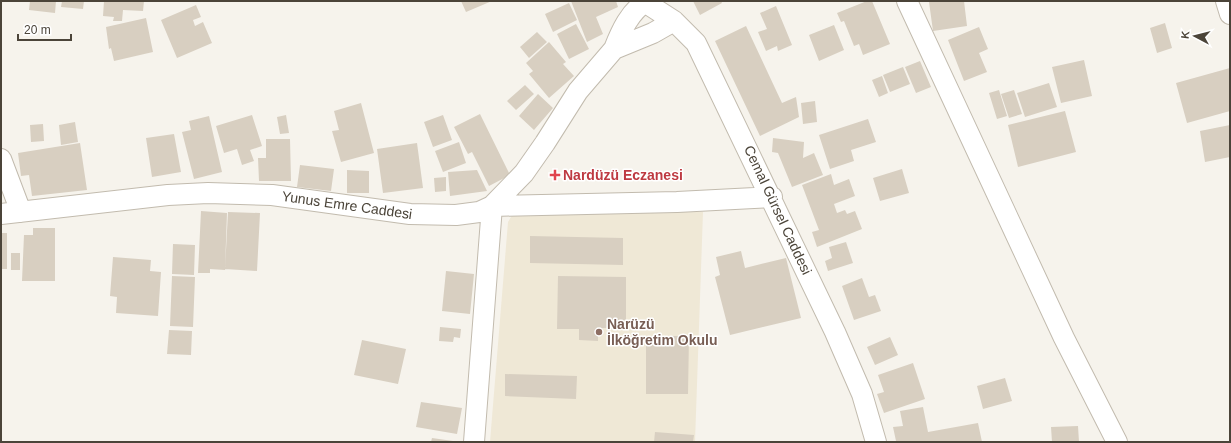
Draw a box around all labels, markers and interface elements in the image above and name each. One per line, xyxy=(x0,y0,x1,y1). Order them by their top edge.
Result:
scale bar xyxy=(18,16,71,42)
north arrow xyxy=(1175,16,1215,56)
text: 20 m xyxy=(24,23,51,37)
text: K xyxy=(1179,30,1192,39)
street label: Cemal Gürsel Caddesi xyxy=(741,143,815,277)
place label: Nardüzü Eczanesi xyxy=(563,167,683,183)
marker: Nardüzü Eczanesi xyxy=(550,170,560,180)
street label: Yunus Emre Caddesi xyxy=(281,188,413,222)
place label: Narüzü İlköğretim Okulu xyxy=(607,316,717,348)
marker: Narüzü İlköğretim Okulu xyxy=(594,327,604,337)

